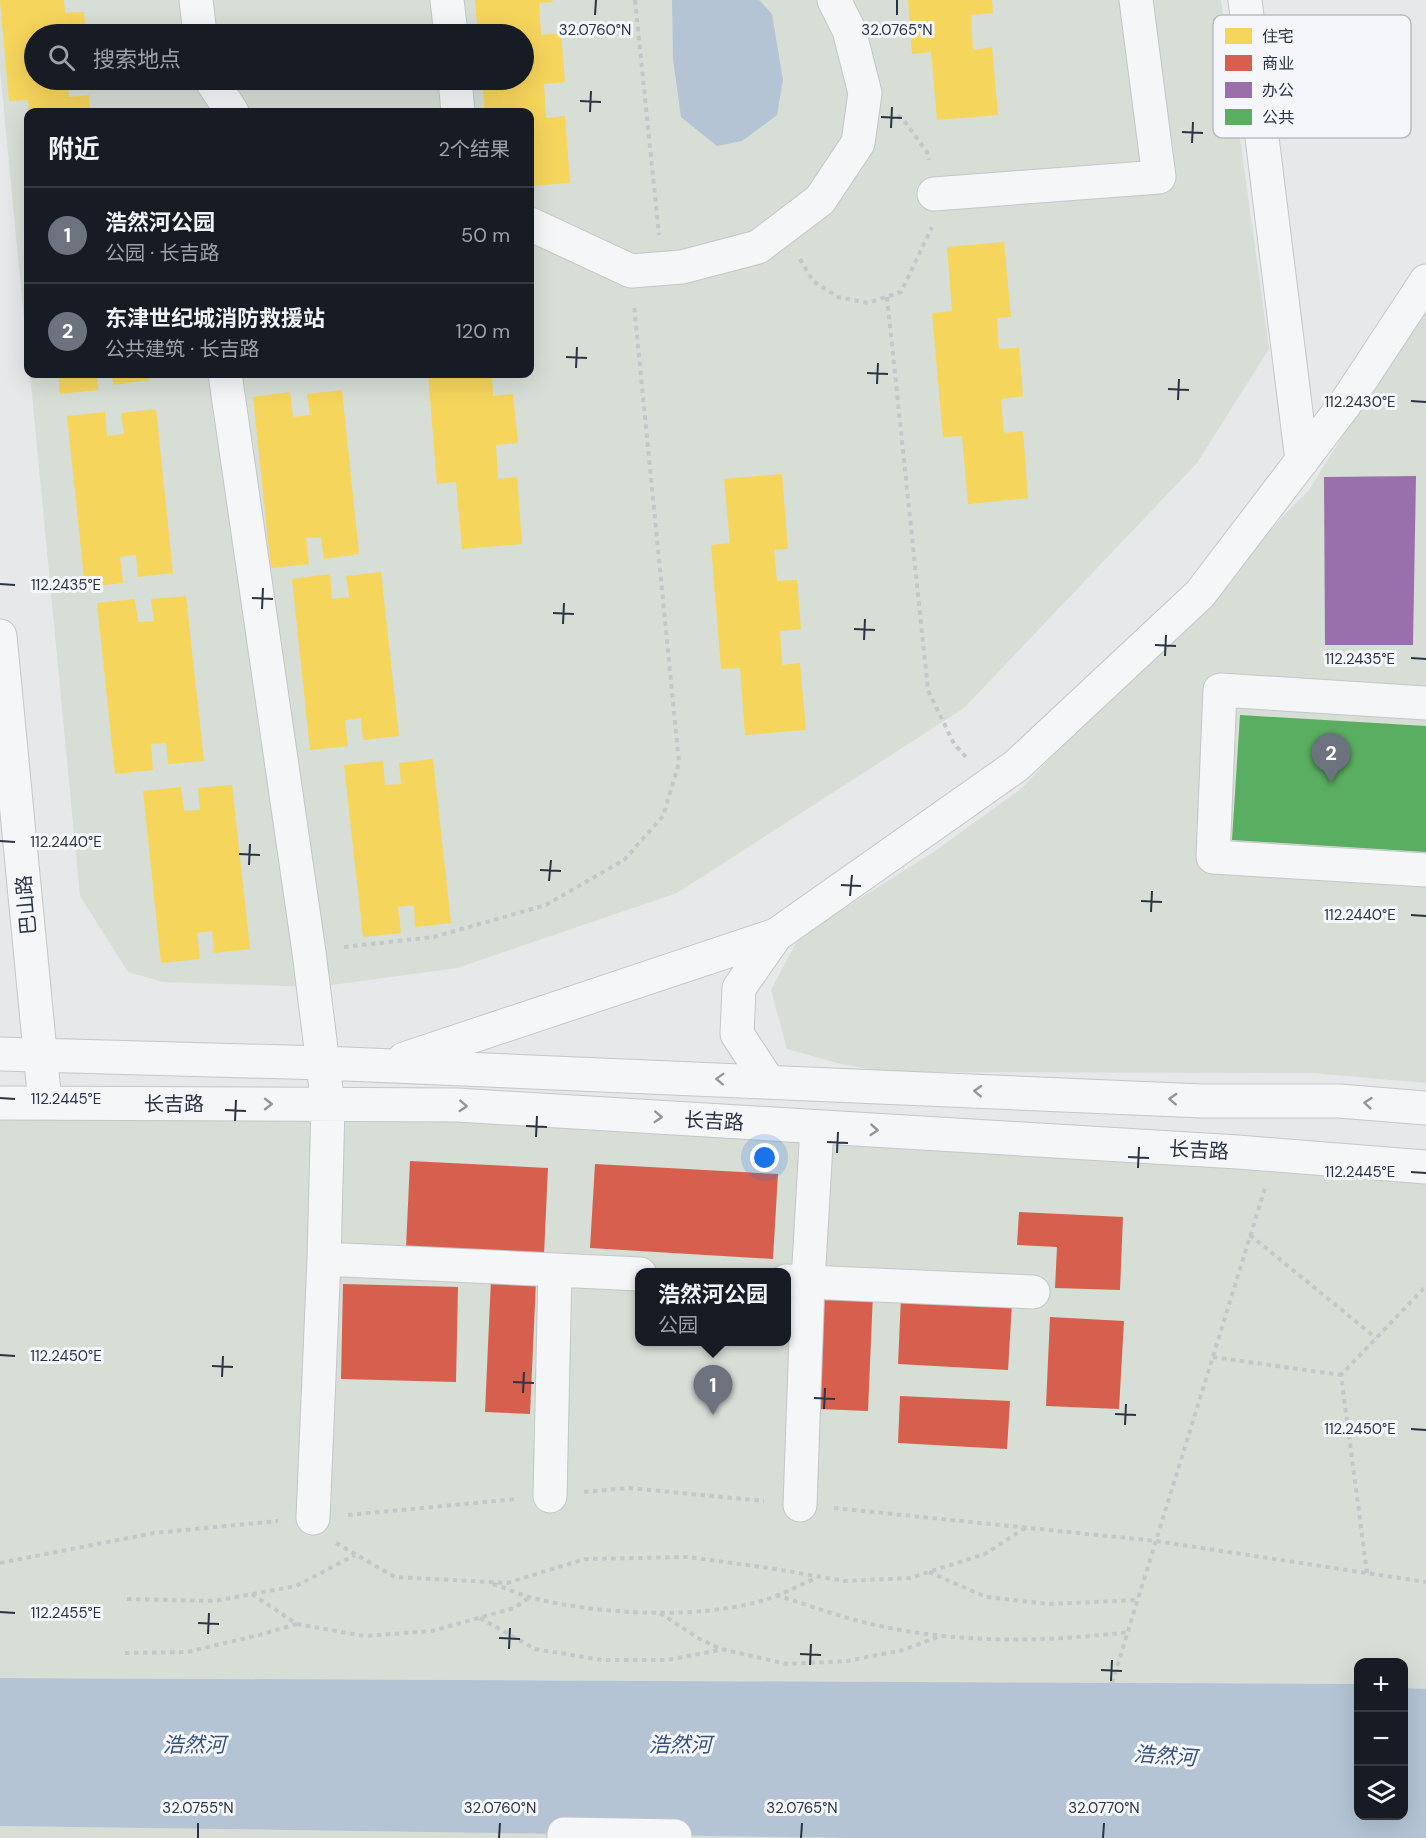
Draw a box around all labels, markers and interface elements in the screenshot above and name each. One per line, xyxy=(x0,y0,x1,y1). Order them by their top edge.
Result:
legend xyxy=(1213,15,1411,138)
text: 32.0760°N xyxy=(559,20,631,40)
text: 32.0765°N xyxy=(861,20,933,40)
search box xyxy=(24,24,534,90)
text: 住宅 xyxy=(1262,26,1294,47)
icon: search xyxy=(45,41,78,74)
text: 搜索地点 xyxy=(93,45,181,74)
text: 商业 xyxy=(1262,53,1294,74)
text: 办公 xyxy=(1262,80,1294,101)
text: 公共 xyxy=(1262,107,1294,128)
text: 附近 xyxy=(48,132,100,166)
text: 2个结果 xyxy=(438,136,510,162)
text: 浩然河公园 xyxy=(105,208,215,237)
text: 1 xyxy=(64,222,71,248)
text: 50 m xyxy=(461,222,510,248)
text: 公园 · 长吉路 xyxy=(105,240,220,266)
text: 东津世纪城消防救援站 xyxy=(105,304,325,333)
text: 2 xyxy=(62,318,73,344)
text: 120 m xyxy=(456,318,510,344)
text: 公共建筑 · 长吉路 xyxy=(105,336,260,362)
text: 112.2430°E xyxy=(1324,392,1396,412)
text: 112.2435°E xyxy=(31,575,101,595)
text: 112.2435°E xyxy=(1325,649,1395,669)
pin: 2 xyxy=(1312,734,1350,783)
text: 112.2440°E xyxy=(30,832,102,852)
street label: 巴山路 xyxy=(10,874,42,936)
text: 112.2440°E xyxy=(1324,905,1396,925)
one-way arrow xyxy=(716,1073,725,1086)
one-way arrow xyxy=(974,1084,983,1097)
text: 112.2445°E xyxy=(31,1089,101,1109)
street label: 长吉路 xyxy=(144,1091,204,1117)
one-way arrow xyxy=(1168,1093,1177,1106)
one-way arrow xyxy=(1363,1097,1372,1110)
one-way arrow xyxy=(264,1098,273,1110)
one-way arrow xyxy=(459,1099,468,1112)
street label: 长吉路 xyxy=(683,1106,745,1136)
one-way arrow xyxy=(654,1111,663,1124)
one-way arrow xyxy=(869,1124,878,1137)
street label: 长吉路 xyxy=(1168,1135,1230,1165)
your location xyxy=(750,1143,779,1172)
text: 112.2445°E xyxy=(1325,1162,1395,1182)
popup xyxy=(635,1268,791,1346)
text: 浩然河公园 xyxy=(658,1280,768,1309)
text: 公园 xyxy=(658,1312,698,1338)
text: 112.2450°E xyxy=(30,1346,102,1366)
pin: 1 xyxy=(694,1366,732,1415)
text: 112.2450°E xyxy=(1324,1419,1396,1439)
text: 112.2455°E xyxy=(31,1603,101,1623)
map controls xyxy=(1354,1658,1408,1820)
button: + xyxy=(1354,1658,1408,1712)
button: − xyxy=(1354,1712,1408,1766)
water label: 浩然河 xyxy=(163,1731,229,1759)
water label: 浩然河 xyxy=(649,1731,715,1759)
water label: 浩然河 xyxy=(1133,1740,1201,1772)
button: layers xyxy=(1354,1766,1408,1820)
text: 32.0755°N xyxy=(162,1798,234,1818)
text: 32.0760°N xyxy=(464,1798,536,1818)
text: 32.0765°N xyxy=(766,1798,838,1818)
text: 32.0770°N xyxy=(1068,1798,1140,1818)

